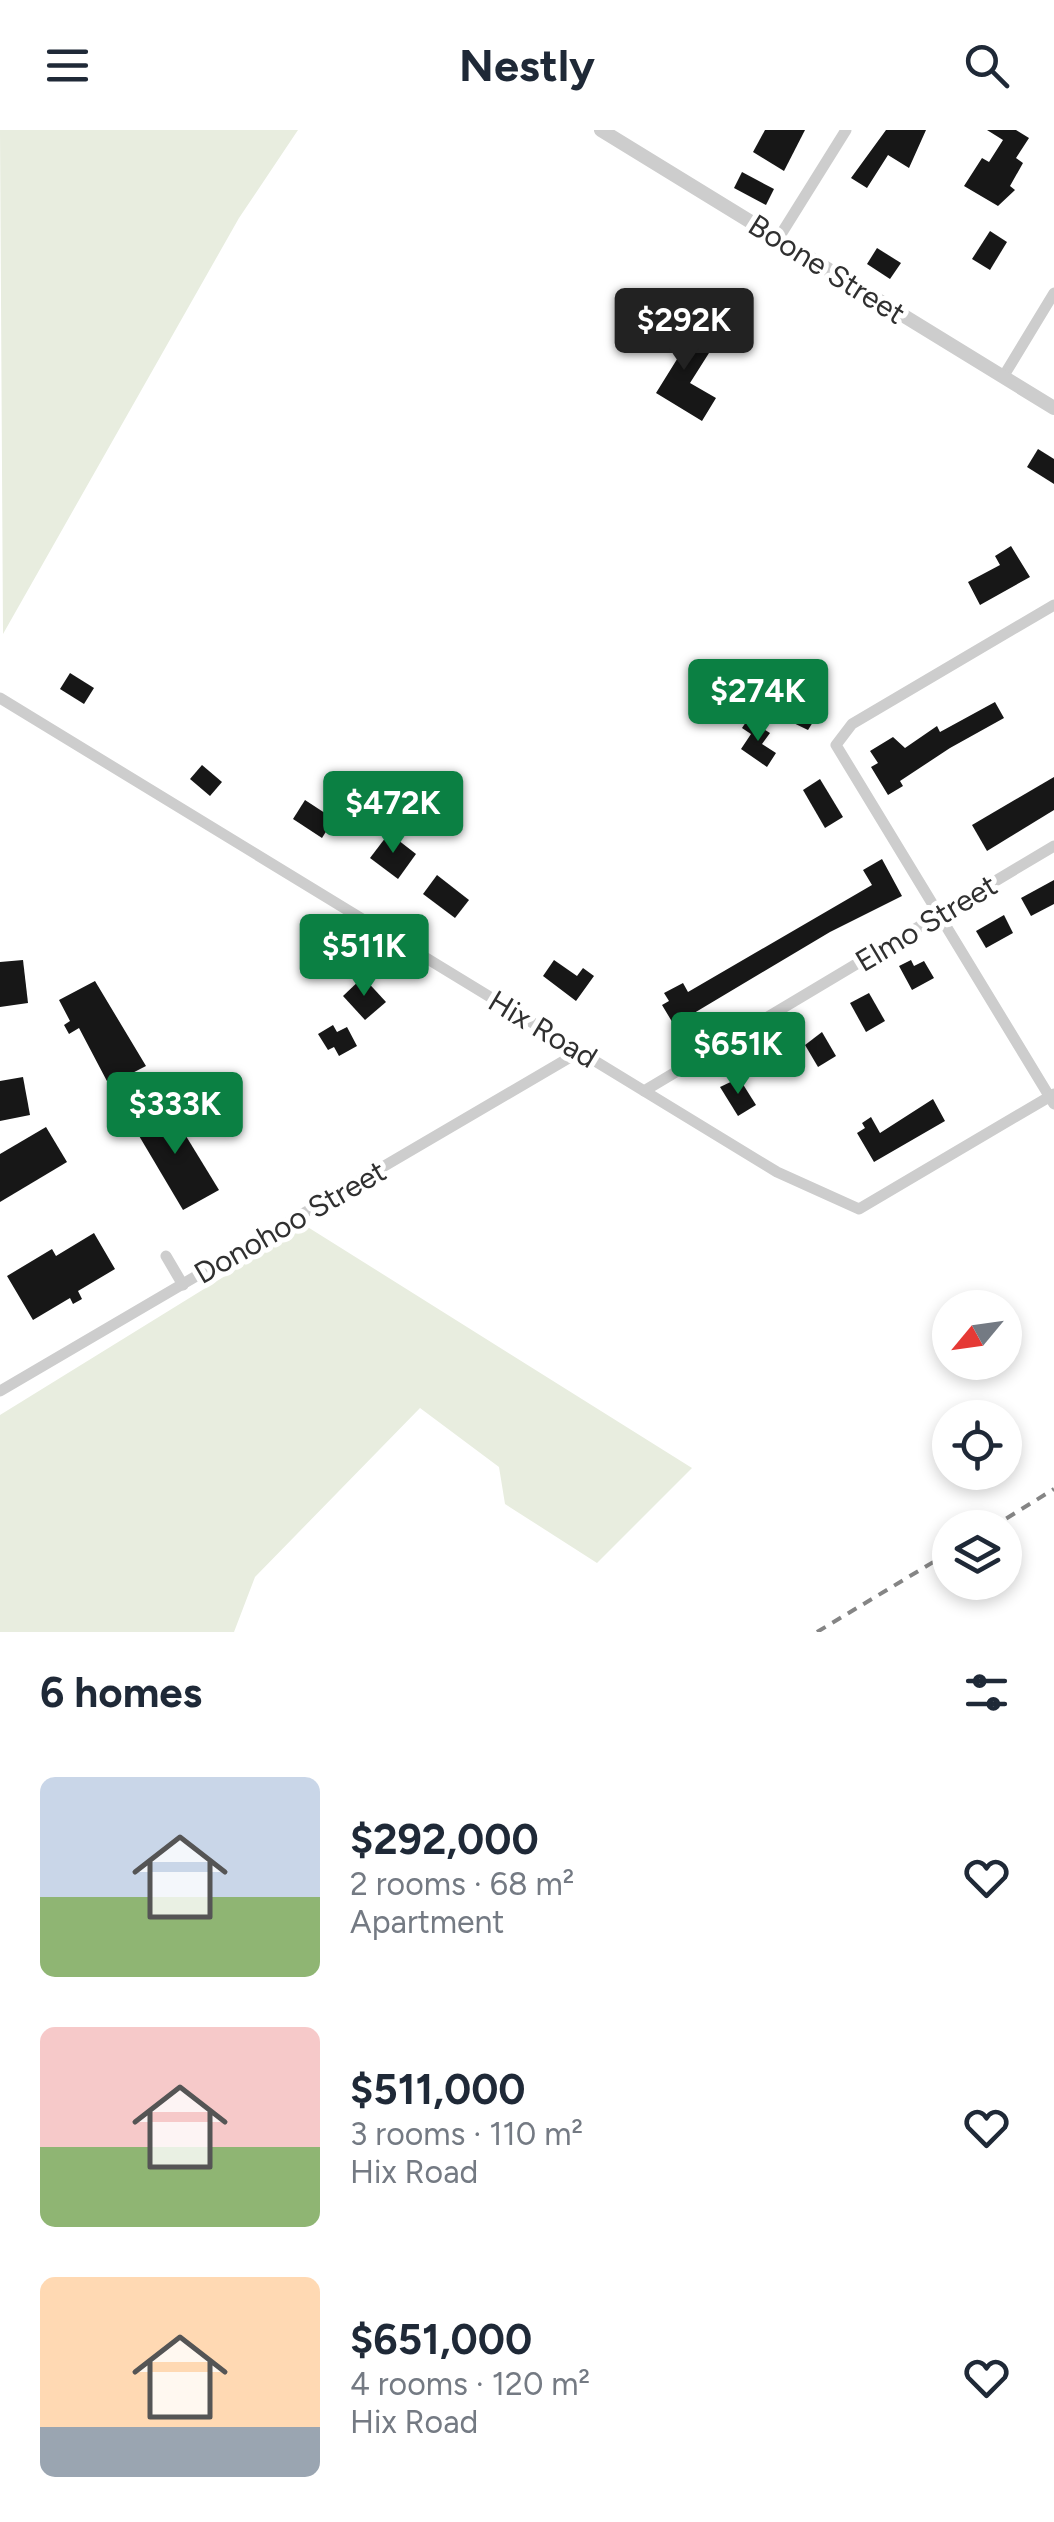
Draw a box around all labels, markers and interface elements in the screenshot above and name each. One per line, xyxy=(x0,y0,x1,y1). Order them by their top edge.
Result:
icon: menu xyxy=(40,38,95,93)
text: Nestly xyxy=(459,38,595,92)
icon: search xyxy=(959,38,1014,93)
street label: Boone Street xyxy=(742,206,912,332)
pin: $292K xyxy=(614,288,754,373)
text: $292K xyxy=(637,301,731,339)
pin: $274K xyxy=(688,659,828,744)
text: $274K xyxy=(710,672,806,710)
pin: $472K xyxy=(323,771,463,856)
text: $472K xyxy=(345,784,441,822)
street label: Elmo Street xyxy=(848,866,1004,980)
pin: $511K xyxy=(294,914,434,999)
text: $511K xyxy=(322,927,406,965)
street label: Hix Road xyxy=(482,982,604,1076)
pin: $651K xyxy=(668,1012,808,1097)
text: $651K xyxy=(693,1025,783,1063)
pin: $333K xyxy=(105,1072,245,1157)
text: $333K xyxy=(129,1085,221,1123)
street label: Donohoo Street xyxy=(188,1152,392,1292)
north arrow xyxy=(932,1290,1022,1380)
map controls xyxy=(932,1290,1022,1600)
button: locate xyxy=(932,1400,1022,1490)
button: layers xyxy=(932,1510,1022,1600)
icon: filters xyxy=(959,1665,1014,1720)
text: 6 homes xyxy=(40,1667,202,1718)
text: $292,000 xyxy=(350,1814,539,1865)
icon: home xyxy=(120,1817,240,1937)
icon: heart xyxy=(959,1850,1014,1905)
text: 2 rooms · 68 m² xyxy=(350,1865,574,1903)
text: Apartment xyxy=(350,1903,504,1941)
text: $511,000 xyxy=(350,2064,526,2115)
icon: home xyxy=(120,2067,240,2187)
icon: heart xyxy=(959,2100,1014,2155)
text: 3 rooms · 110 m² xyxy=(350,2115,583,2153)
text: Hix Road xyxy=(350,2153,478,2191)
text: $651,000 xyxy=(350,2314,532,2365)
icon: home xyxy=(120,2317,240,2437)
icon: heart xyxy=(959,2350,1014,2405)
text: 4 rooms · 120 m² xyxy=(350,2365,590,2403)
text: Hix Road xyxy=(350,2403,478,2441)

